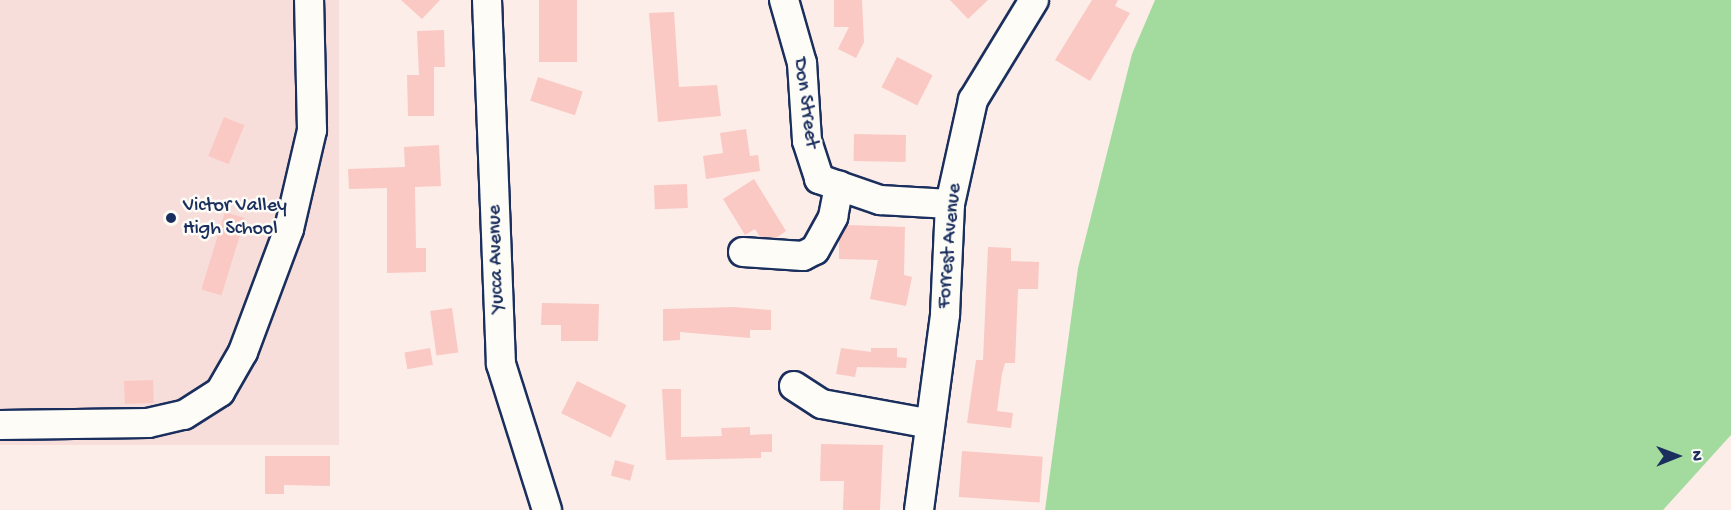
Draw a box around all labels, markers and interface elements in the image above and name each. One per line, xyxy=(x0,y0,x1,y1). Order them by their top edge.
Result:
street label: Don Street xyxy=(787,56,823,150)
street label: Forrest Avenue xyxy=(933,182,967,310)
place label: Victor Valley High School xyxy=(183,195,287,242)
street label: Yucca Avenue xyxy=(483,204,511,314)
marker: Victor Valley High School xyxy=(164,211,178,225)
north arrow xyxy=(1647,426,1707,486)
text: N xyxy=(1686,450,1705,461)

